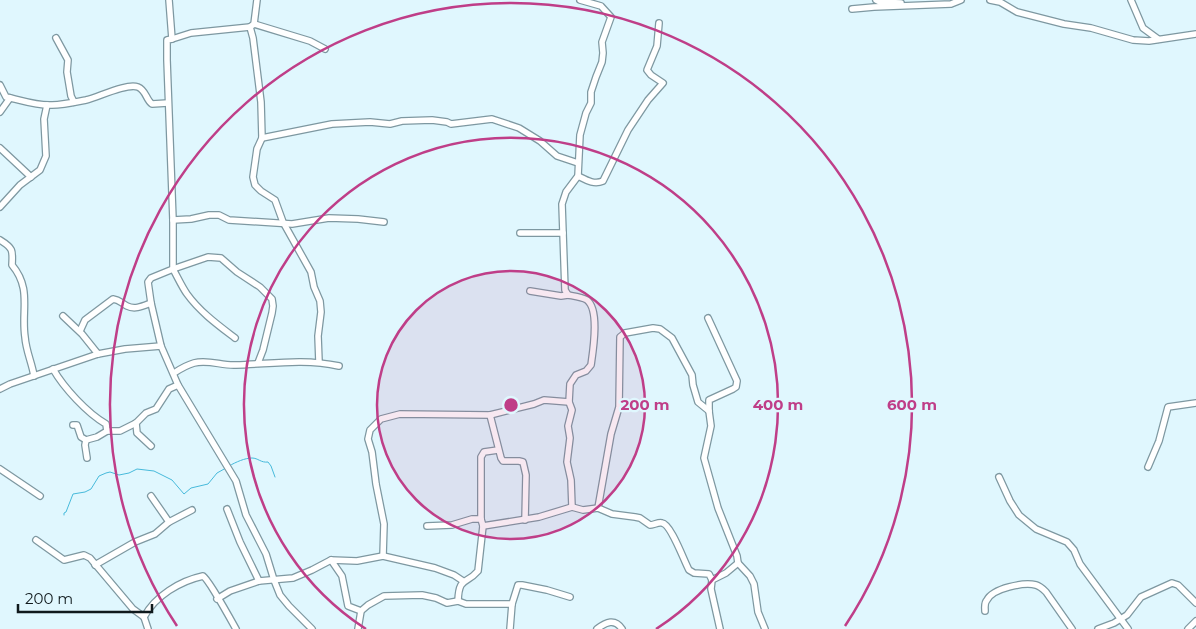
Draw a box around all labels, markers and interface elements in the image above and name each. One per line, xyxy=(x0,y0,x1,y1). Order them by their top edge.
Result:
text: 200 m xyxy=(620,395,670,414)
text: 400 m xyxy=(753,395,803,414)
text: 600 m xyxy=(887,395,937,414)
centre of rings xyxy=(502,396,520,414)
scale bar xyxy=(18,582,151,614)
text: 200 m xyxy=(25,589,73,608)

